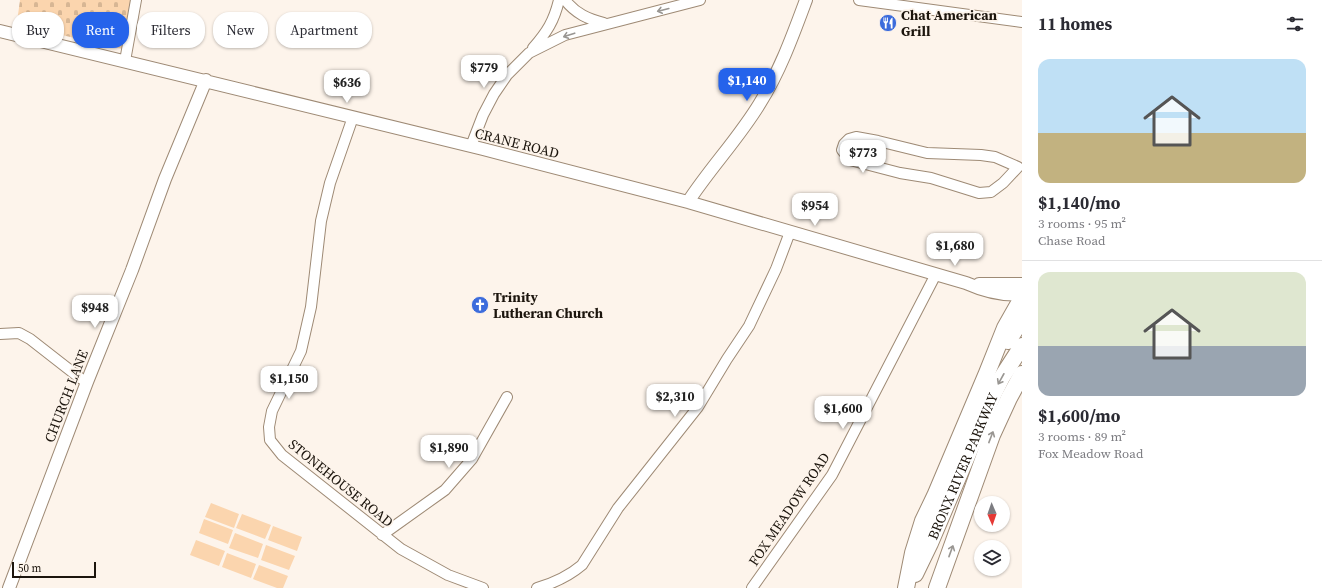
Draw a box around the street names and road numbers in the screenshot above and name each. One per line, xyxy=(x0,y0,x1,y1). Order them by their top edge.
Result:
street label: CRANE ROAD xyxy=(473,123,561,163)
street label: CHURCH LANE xyxy=(39,347,93,445)
street label: BRONX RIVER PARKWAY xyxy=(923,389,1003,543)
street label: STONEHOUSE ROAD xyxy=(284,434,398,532)
street label: FOX MEADOW ROAD xyxy=(744,448,835,570)

